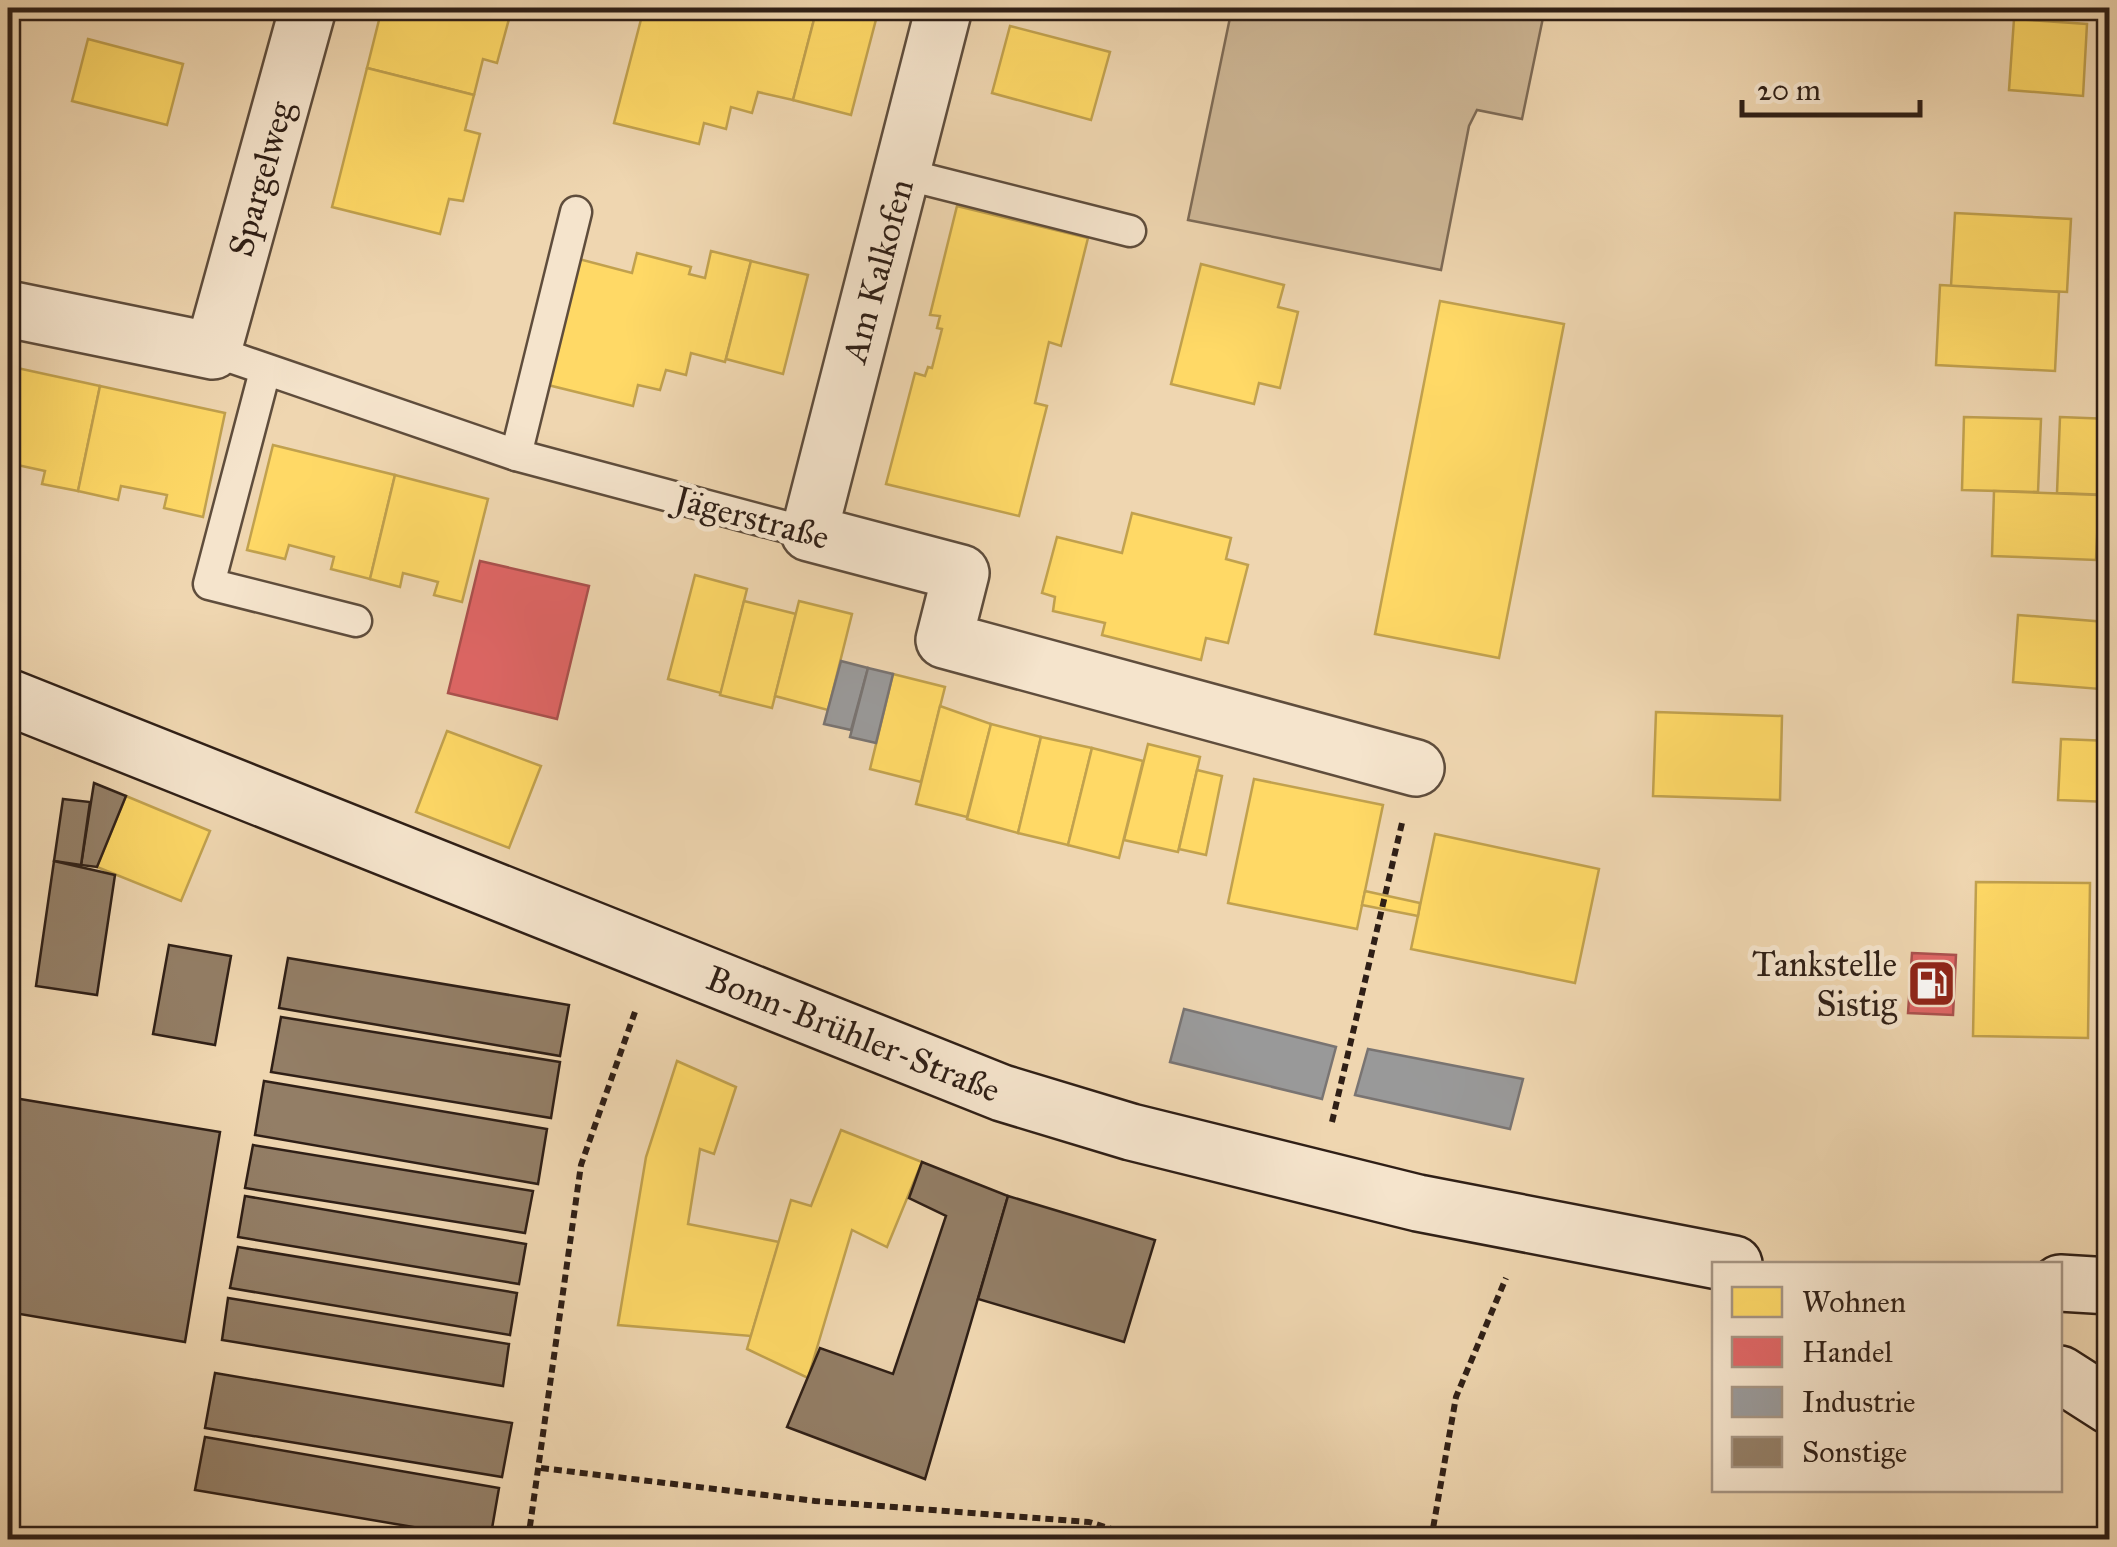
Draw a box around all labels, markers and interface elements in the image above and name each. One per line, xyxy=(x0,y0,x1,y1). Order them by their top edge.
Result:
scale bar xyxy=(1742,55,1920,117)
text: 20 m xyxy=(1757,72,1821,108)
street label: Spargelweg xyxy=(219,96,303,261)
street label: Am Kalkofen xyxy=(832,174,923,369)
street label: Jägerstraße xyxy=(666,476,834,559)
place label: Tankstelle Sistig xyxy=(1752,943,1898,1026)
street label: Bonn-Brühler-Straße xyxy=(700,956,1006,1112)
fuel station icon: Tankstelle Sistig xyxy=(1906,958,1958,1010)
legend xyxy=(1712,1262,2062,1492)
text: Wohnen xyxy=(1802,1284,1906,1320)
text: Handel xyxy=(1802,1334,1893,1370)
text: Industrie xyxy=(1802,1384,1916,1420)
text: Sonstige xyxy=(1802,1434,1907,1470)

